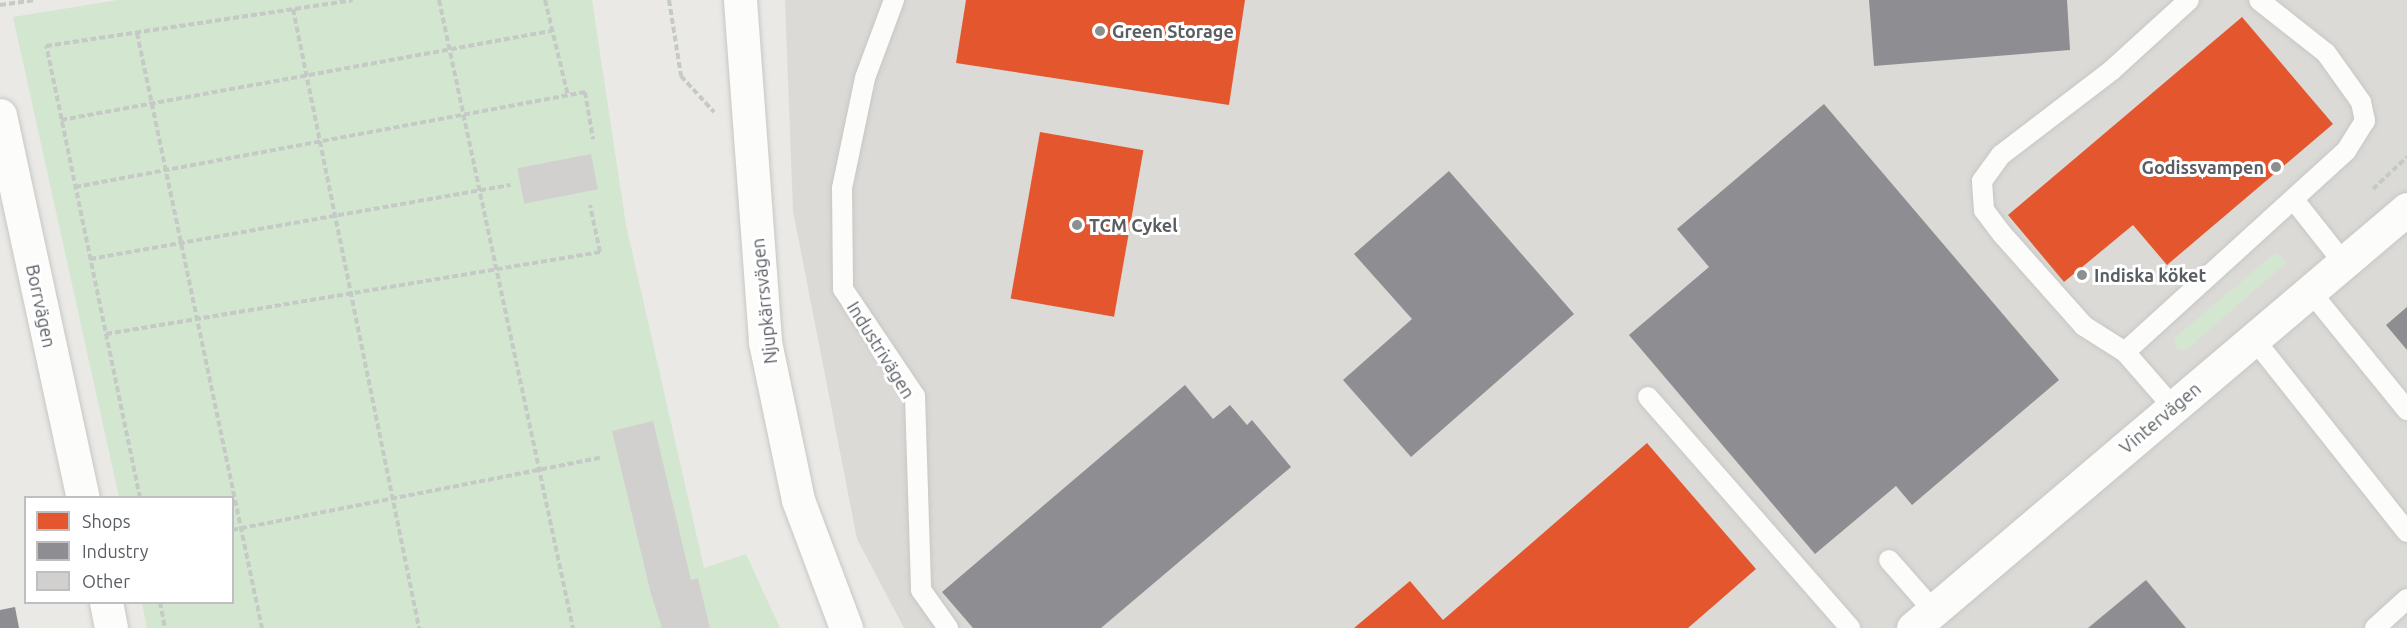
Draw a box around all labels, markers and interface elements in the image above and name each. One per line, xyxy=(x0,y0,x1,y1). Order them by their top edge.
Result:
place label: Green Storage xyxy=(1112,20,1234,42)
marker: Green Storage xyxy=(1093,24,1107,38)
place label: Godissvampen xyxy=(2141,156,2264,178)
marker: Godissvampen xyxy=(2269,160,2283,174)
place label: TCM Cykel xyxy=(1089,214,1178,236)
marker: TCM Cykel xyxy=(1070,218,1084,232)
street label: Njupkärrsvägen xyxy=(747,237,781,365)
street label: Borrvägen xyxy=(22,262,60,350)
place label: Indiska köket xyxy=(2094,264,2206,286)
marker: Indiska köket xyxy=(2075,268,2089,282)
street label: Industrivägen xyxy=(843,297,919,403)
street label: Vintervägen xyxy=(2115,378,2205,458)
legend xyxy=(24,496,234,604)
text: Shops xyxy=(82,511,131,531)
text: Industry xyxy=(82,541,148,561)
text: Other xyxy=(82,571,130,591)

